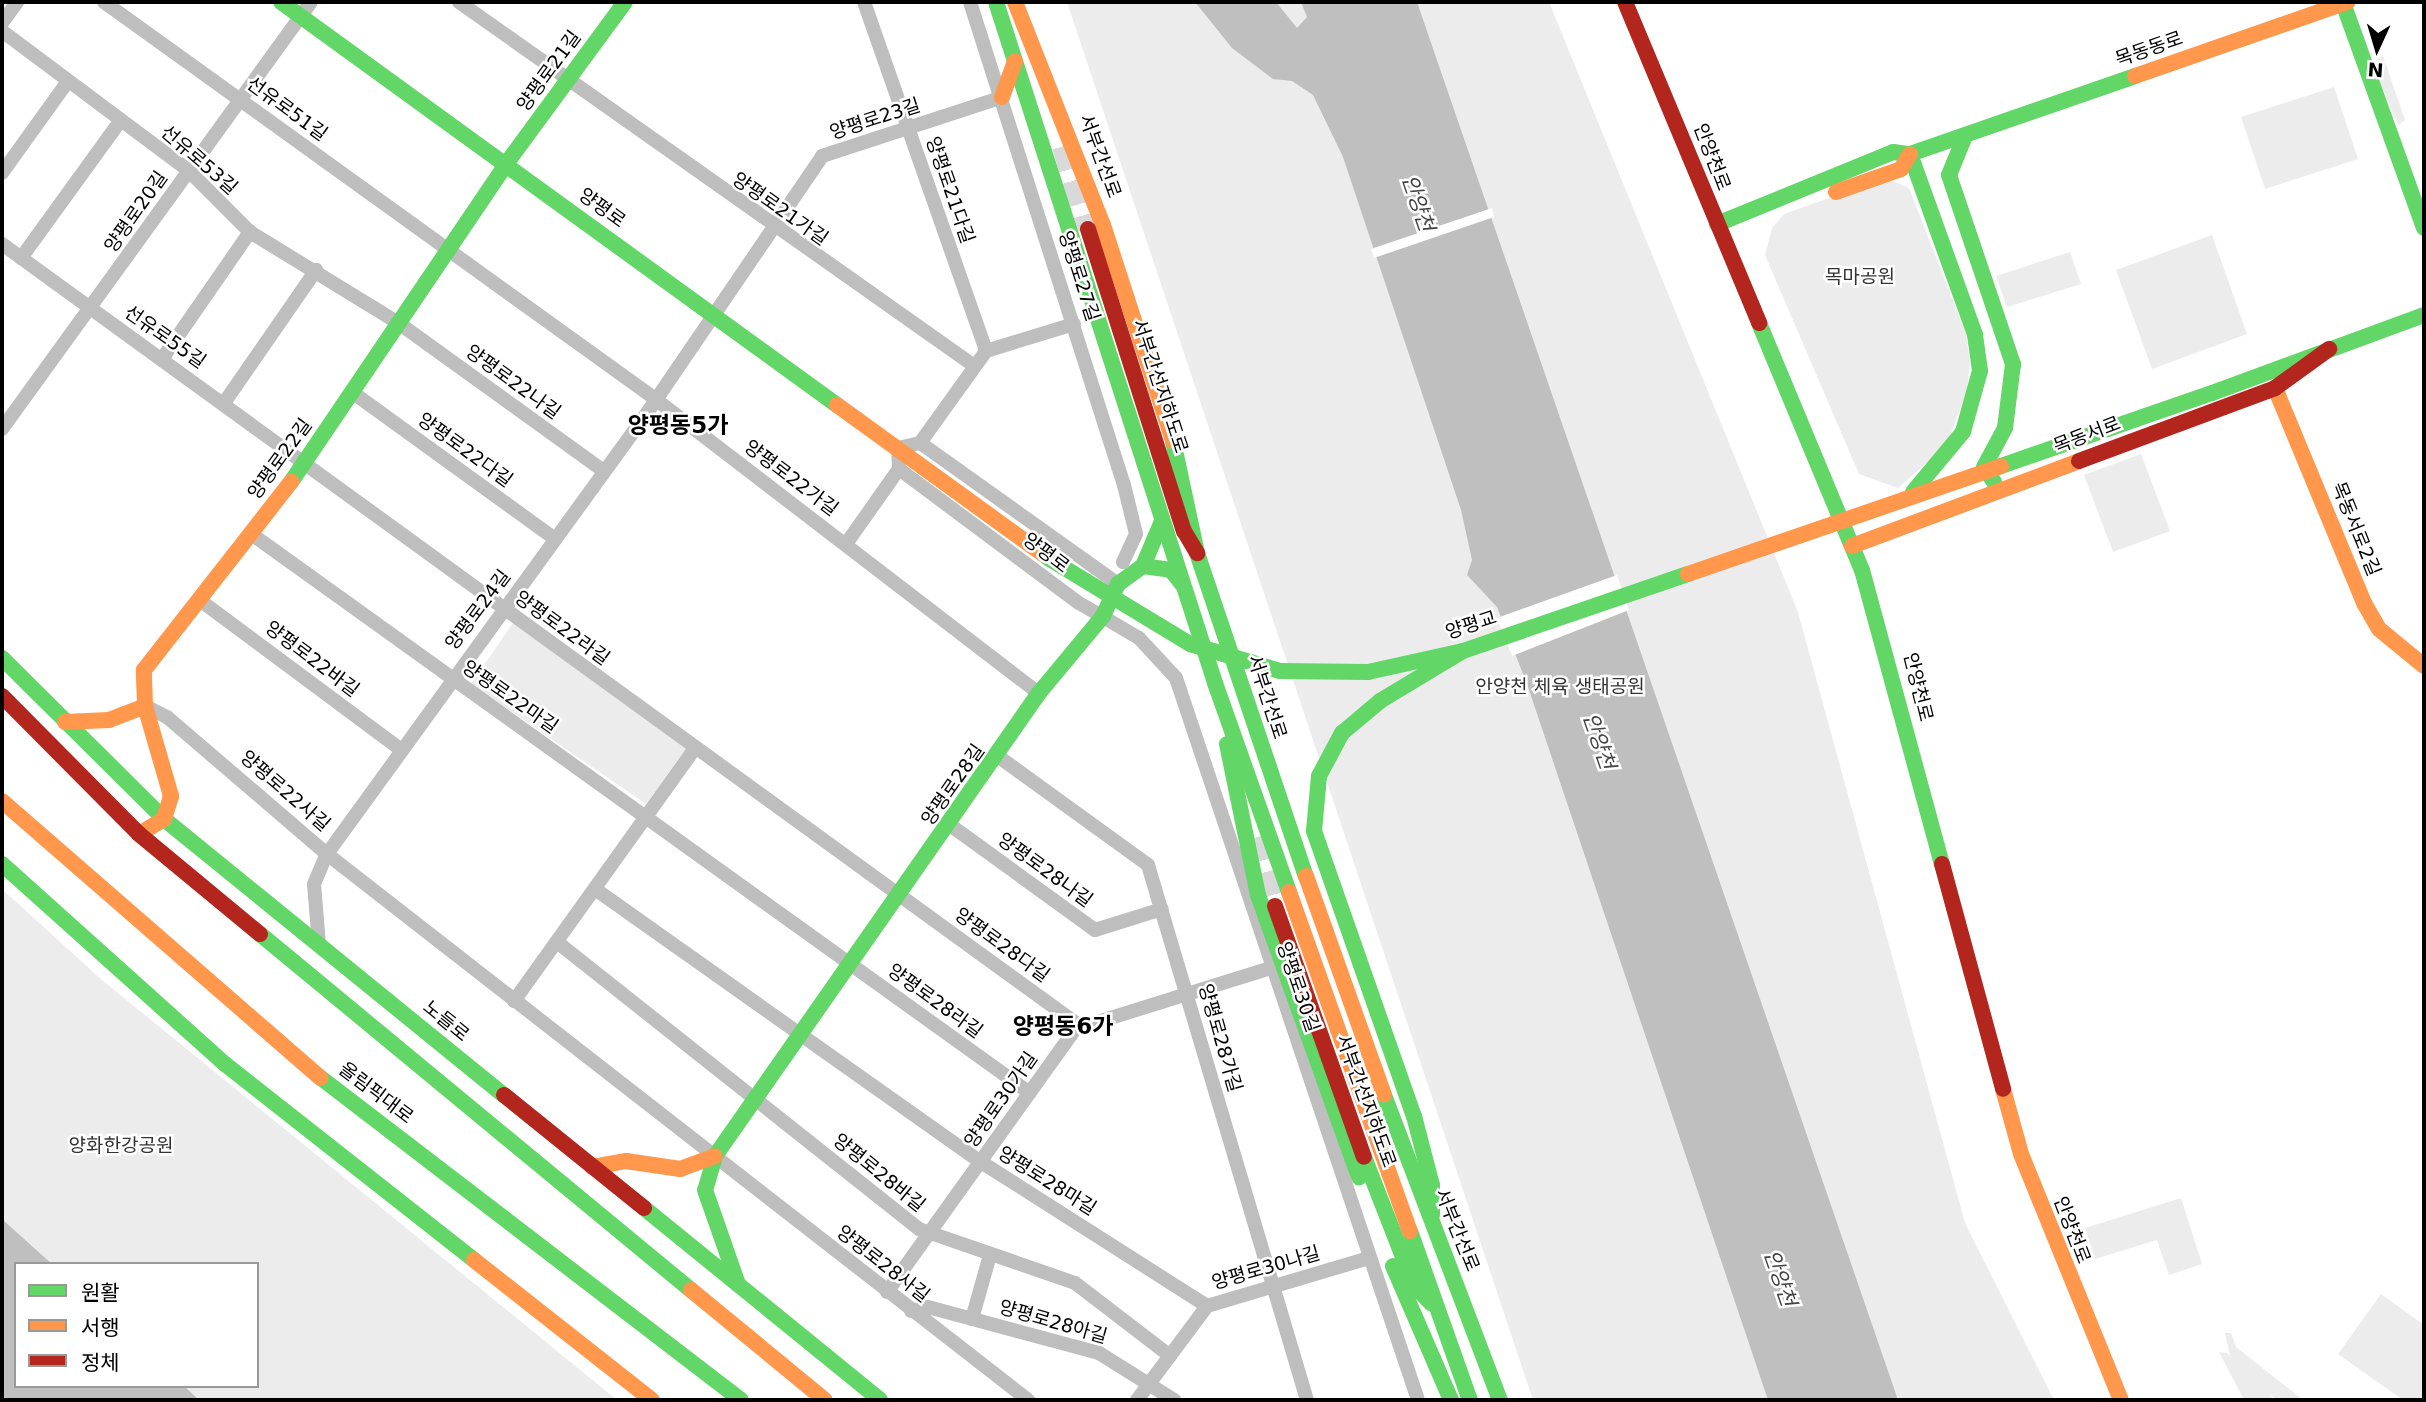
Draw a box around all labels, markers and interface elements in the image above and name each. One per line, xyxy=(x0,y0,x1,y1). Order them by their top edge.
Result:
north arrow xyxy=(2342,14,2412,84)
street label: 양평로21길 xyxy=(512,26,586,116)
street label: 목동동로 xyxy=(2112,27,2186,71)
text: N xyxy=(2367,58,2384,81)
street label: 선유로51길 xyxy=(242,72,332,146)
street label: 양평로23길 xyxy=(827,94,923,144)
street label: 서부간선로 xyxy=(1074,111,1126,201)
street label: 안양천로 xyxy=(1689,120,1735,194)
street label: 선유로53길 xyxy=(156,121,242,199)
street label: 양평로21다길 xyxy=(921,134,979,246)
street label: 양평로20길 xyxy=(100,167,172,257)
street label: 양평로21가길 xyxy=(728,168,832,250)
water label: 안양천 xyxy=(1397,171,1439,235)
street label: 양평로 xyxy=(574,183,630,233)
street label: 양평로27길 xyxy=(1054,228,1104,324)
park label: 목마공원 xyxy=(1825,266,1895,288)
street label: 선유로55길 xyxy=(120,301,210,373)
street label: 서부간선지하도로 xyxy=(1128,316,1192,456)
street label: 양평로22나길 xyxy=(461,340,565,424)
street label: 양평로22다길 xyxy=(413,408,517,492)
district label: 양평동5가 xyxy=(628,411,728,439)
street label: 목동서로 xyxy=(2050,412,2124,458)
street label: 양평로22길 xyxy=(243,414,317,504)
street label: 양평로22가길 xyxy=(740,435,842,521)
street label: 목동서로2길 xyxy=(2327,479,2385,579)
street label: 양평로 xyxy=(1018,528,1074,578)
street label: 양평로24길 xyxy=(441,566,515,654)
street label: 양평로22라길 xyxy=(510,586,614,670)
street label: 양평교 xyxy=(1443,606,1499,644)
street label: 양평로22바길 xyxy=(261,616,363,702)
street label: 안양천로 xyxy=(1898,650,1938,724)
street label: 서부간선로 xyxy=(1243,652,1291,742)
street label: 양평로22마길 xyxy=(458,656,562,738)
park label: 안양천 체육 생태공원 xyxy=(1475,676,1645,698)
water label: 안양천 xyxy=(1578,709,1620,773)
street label: 양평로28길 xyxy=(917,740,989,830)
street label: 양평로22사길 xyxy=(235,746,335,836)
street label: 양평로28나길 xyxy=(993,828,1097,912)
street label: 양평로28다길 xyxy=(950,903,1054,987)
street label: 양평로30길 xyxy=(1272,939,1324,1035)
street label: 양평로28라길 xyxy=(883,959,987,1043)
street label: 양평로28가길 xyxy=(1194,981,1246,1095)
street label: 노들로 xyxy=(418,996,474,1046)
district label: 양평동6가 xyxy=(1013,1012,1113,1040)
street label: 서부간선지하도로 xyxy=(1331,1031,1401,1171)
street label: 양평로30가길 xyxy=(960,1048,1042,1152)
street label: 올림픽대로 xyxy=(334,1058,418,1128)
street label: 양평로28바길 xyxy=(828,1129,930,1217)
park label: 양화한강공원 xyxy=(69,1135,173,1157)
street label: 양평로28마길 xyxy=(994,1142,1100,1220)
street label: 서부간선로 xyxy=(1430,1185,1484,1275)
street label: 안양천로 xyxy=(2049,1193,2095,1267)
street label: 양평로28사길 xyxy=(832,1221,934,1307)
street label: 양평로30나길 xyxy=(1209,1242,1323,1294)
water label: 안양천 xyxy=(1759,1246,1801,1310)
legend xyxy=(14,1262,259,1388)
text: 원활 xyxy=(81,1281,120,1305)
street label: 양평로28아길 xyxy=(996,1296,1110,1348)
text: 서행 xyxy=(81,1316,120,1340)
text: 정체 xyxy=(81,1351,120,1375)

